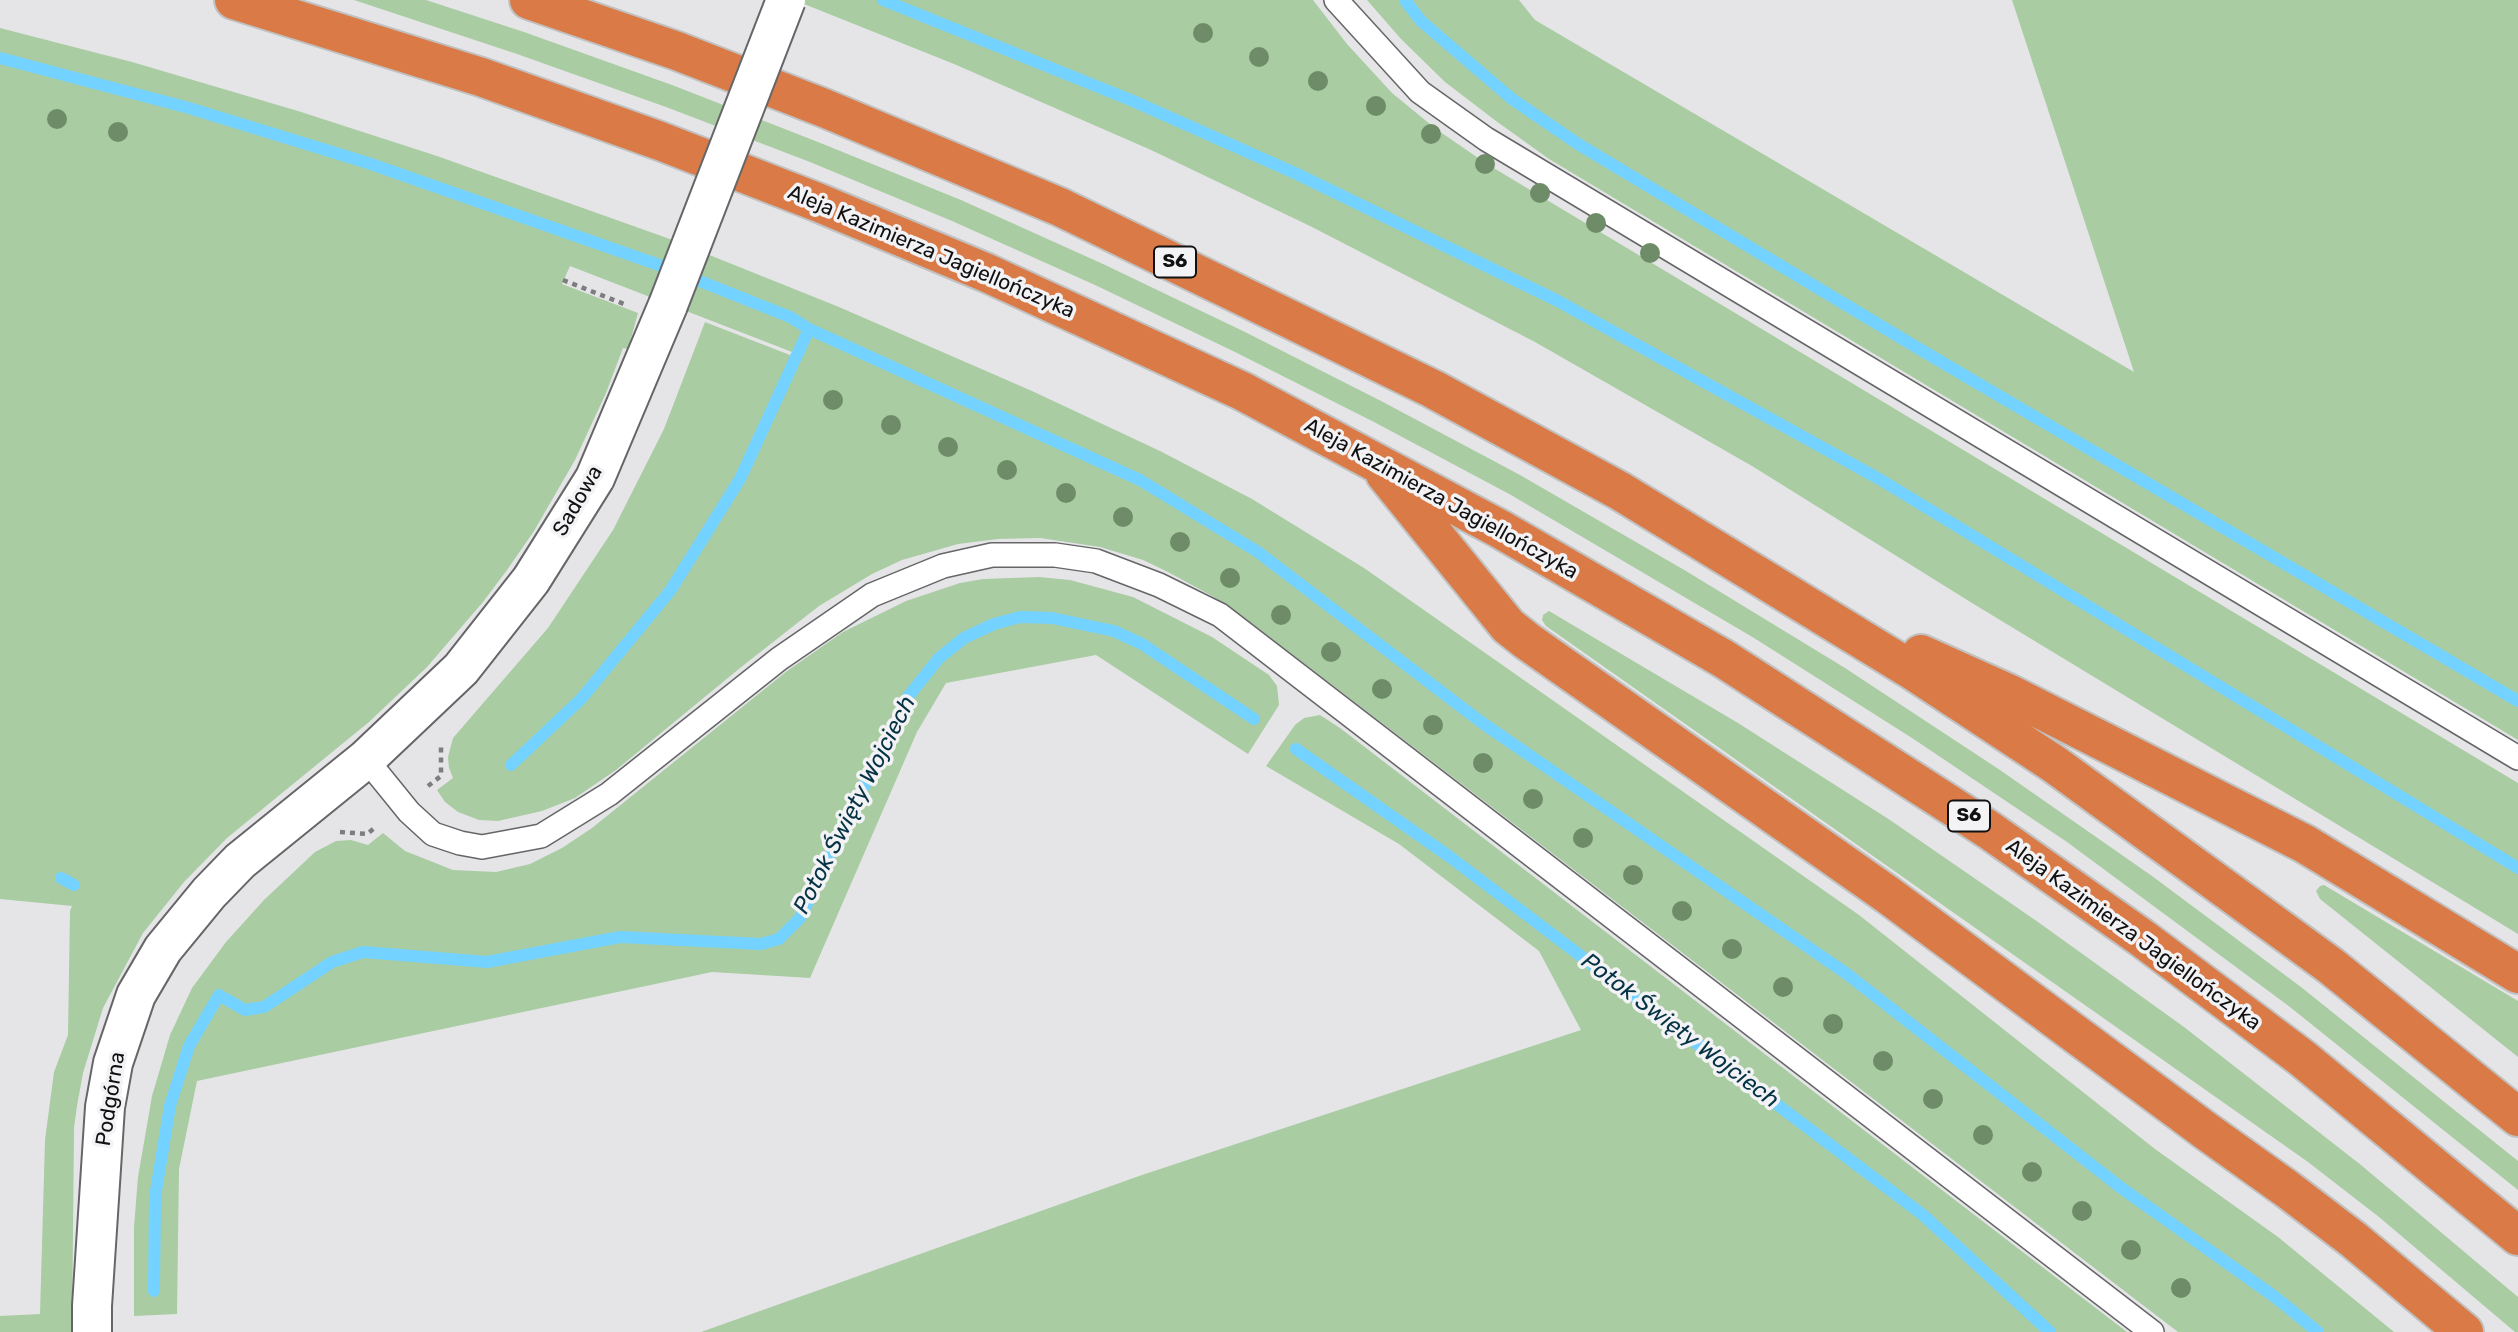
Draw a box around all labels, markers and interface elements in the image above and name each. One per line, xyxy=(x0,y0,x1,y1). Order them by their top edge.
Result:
street label: Aleja Kazimierza Jagiellończyka xyxy=(784,180,1078,324)
road number: S6 xyxy=(1154,246,1196,278)
street label: Aleja Kazimierza Jagiellończyka xyxy=(1300,413,1582,585)
street label: Sadowa xyxy=(548,461,608,541)
water label: Potok Święty Wojciech xyxy=(788,692,922,918)
road number: S6 xyxy=(1948,800,1990,832)
street label: Aleja Kazimierza Jagiellończyka xyxy=(2001,834,2265,1036)
water label: Potok Święty Wojciech xyxy=(1576,948,1784,1114)
street label: Podgórna xyxy=(91,1050,131,1148)

